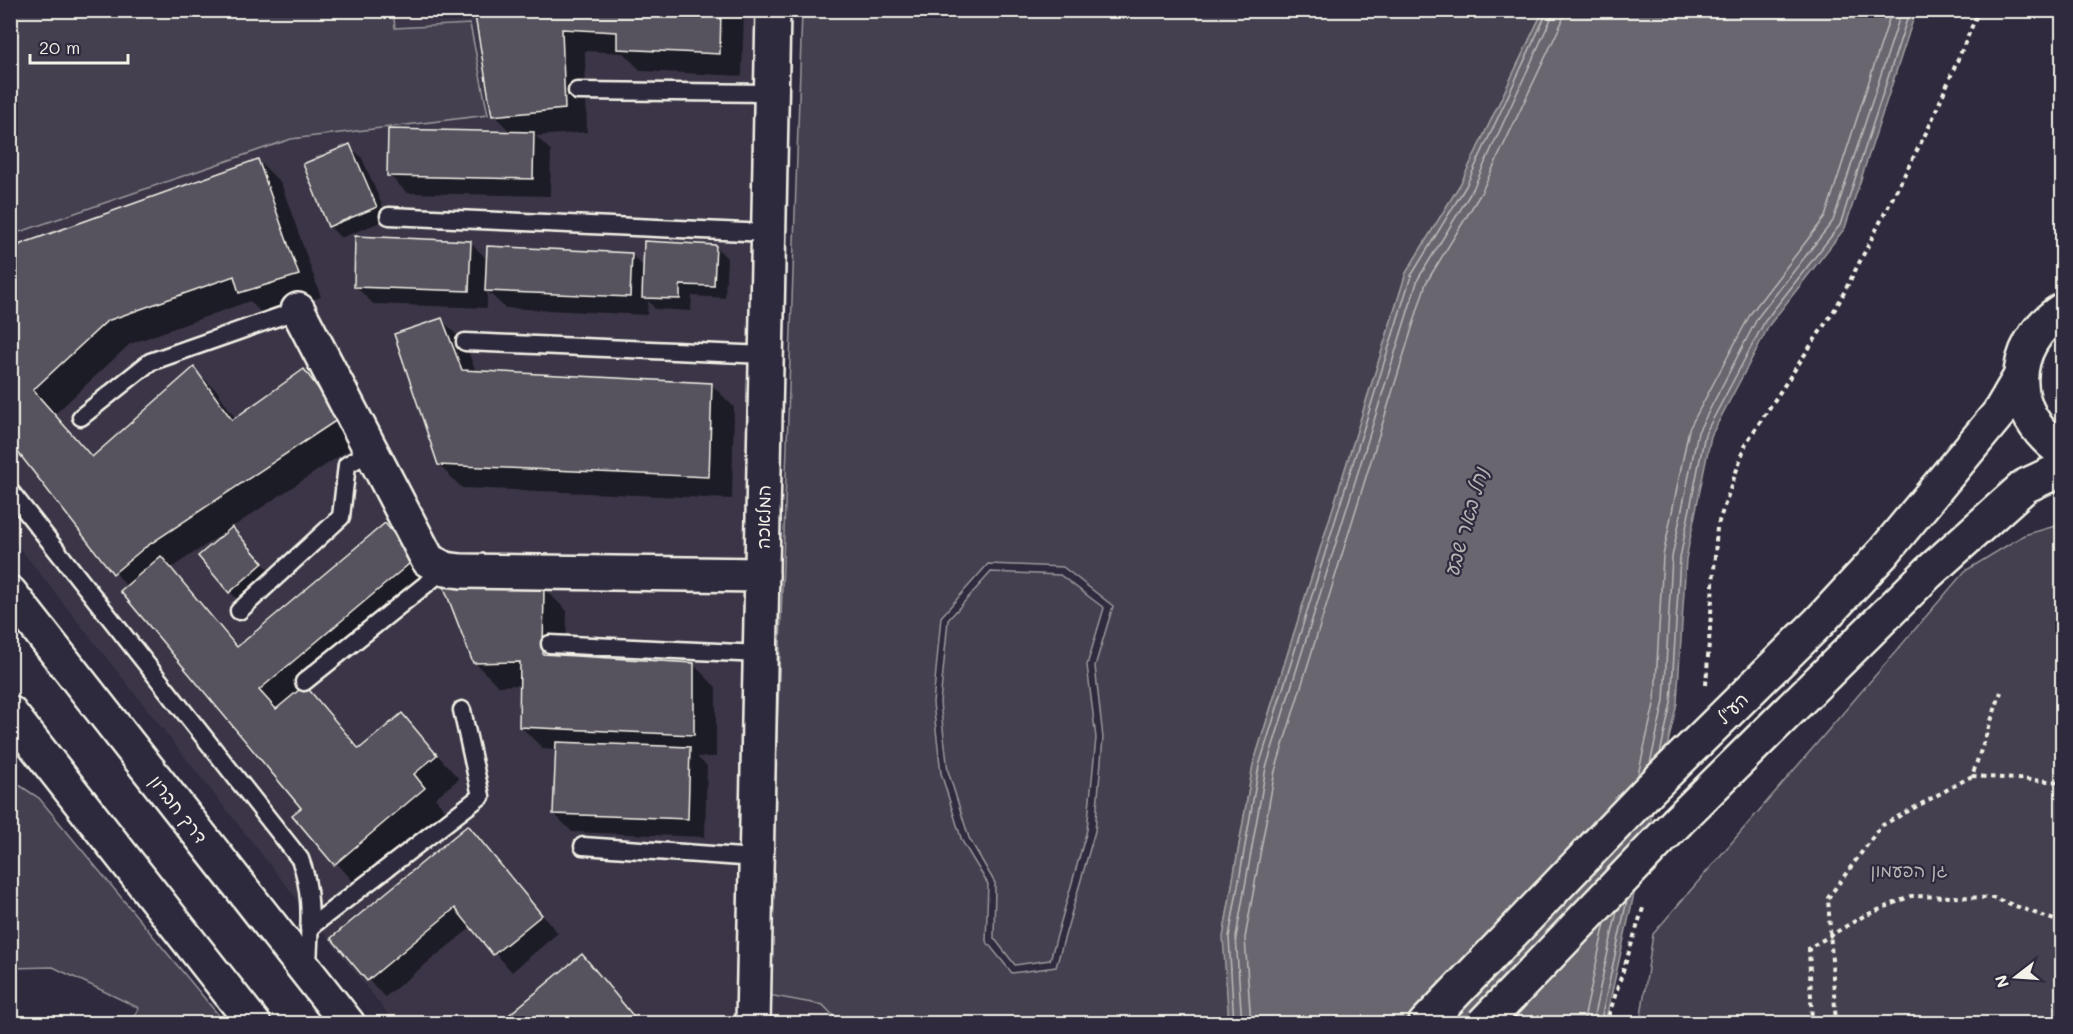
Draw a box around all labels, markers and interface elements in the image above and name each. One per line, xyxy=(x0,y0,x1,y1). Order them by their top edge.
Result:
scale bar xyxy=(30,27,128,65)
text: 20 m xyxy=(39,35,80,59)
water label: נחל באר שבע xyxy=(1437,464,1493,579)
street label: המלאכה xyxy=(750,485,776,549)
street label: הע"ל xyxy=(1711,687,1753,729)
street label: דרך חברון xyxy=(145,770,213,848)
park label: גן הפעמון xyxy=(1871,858,1947,882)
north arrow xyxy=(1986,947,2046,1007)
text: N xyxy=(1989,973,2013,990)

